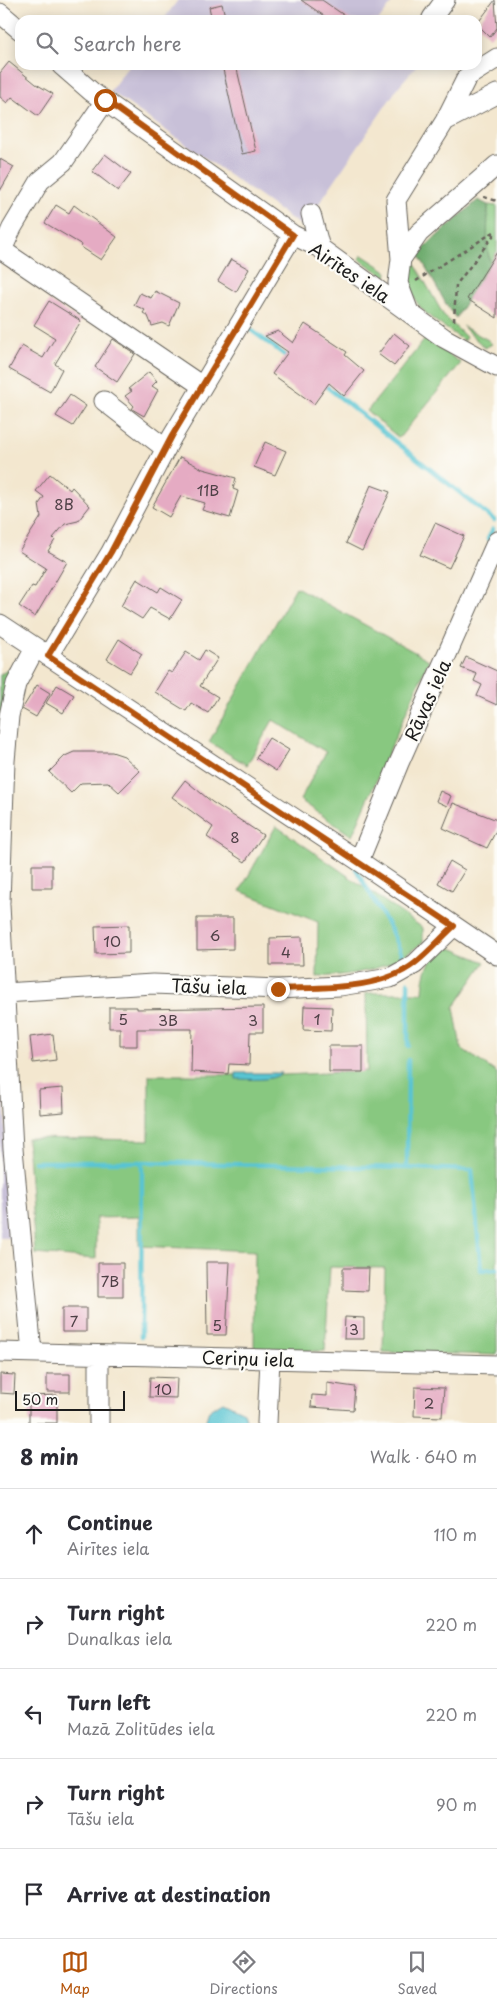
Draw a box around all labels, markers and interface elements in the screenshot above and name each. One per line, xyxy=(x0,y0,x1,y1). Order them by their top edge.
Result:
search box xyxy=(15,15,482,70)
icon: search xyxy=(33,29,61,57)
text: Search here xyxy=(73,29,182,57)
route start xyxy=(94,89,117,112)
street label: Airītes iela xyxy=(304,235,397,310)
house number: 11B xyxy=(197,478,219,501)
house number: 8B xyxy=(54,492,74,515)
street label: Rāvas iela xyxy=(397,654,457,745)
house number: 8 xyxy=(230,825,240,848)
house number: 6 xyxy=(210,923,220,946)
house number: 10 xyxy=(103,929,121,952)
house number: 4 xyxy=(281,940,291,963)
street label: Tāšu iela xyxy=(171,971,248,1001)
route end xyxy=(267,978,290,1001)
house number: 5 xyxy=(118,1007,128,1030)
house number: 1 xyxy=(314,1007,320,1030)
house number: 3B xyxy=(158,1008,178,1031)
house number: 3 xyxy=(248,1008,258,1031)
house number: 7B xyxy=(101,1269,119,1292)
house number: 7 xyxy=(70,1309,79,1332)
house number: 5 xyxy=(212,1313,222,1336)
house number: 3 xyxy=(349,1317,359,1340)
street label: Ceriņu iela xyxy=(201,1343,295,1373)
house number: 10 xyxy=(154,1377,172,1400)
scale bar xyxy=(15,1388,125,1411)
text: 50 m xyxy=(22,1389,58,1410)
house number: 2 xyxy=(424,1391,434,1414)
text: 8 min xyxy=(20,1440,79,1472)
text: Walk · 640 m xyxy=(370,1444,477,1468)
text: Continue xyxy=(67,1508,153,1536)
icon: ahead xyxy=(20,1520,48,1548)
text: 110 m xyxy=(434,1522,477,1546)
text: Airītes iela xyxy=(67,1536,149,1560)
text: Turn right xyxy=(67,1598,165,1626)
icon: right xyxy=(20,1610,48,1638)
text: 220 m xyxy=(426,1612,477,1636)
text: Dunalkas iela xyxy=(67,1626,172,1650)
text: Turn left xyxy=(67,1688,151,1716)
icon: left xyxy=(20,1700,48,1728)
text: 220 m xyxy=(426,1702,477,1726)
text: Mazā Zolitūdes iela xyxy=(67,1716,215,1740)
text: Turn right xyxy=(67,1778,165,1806)
icon: right xyxy=(20,1790,48,1818)
text: 90 m xyxy=(436,1792,477,1816)
text: Tāšu iela xyxy=(67,1806,134,1830)
icon: arrive xyxy=(20,1880,48,1908)
text: Arrive at destination xyxy=(67,1880,271,1908)
tab: Map xyxy=(60,1948,90,1999)
tab: Directions xyxy=(210,1948,278,1999)
tab: Saved xyxy=(397,1948,437,1999)

